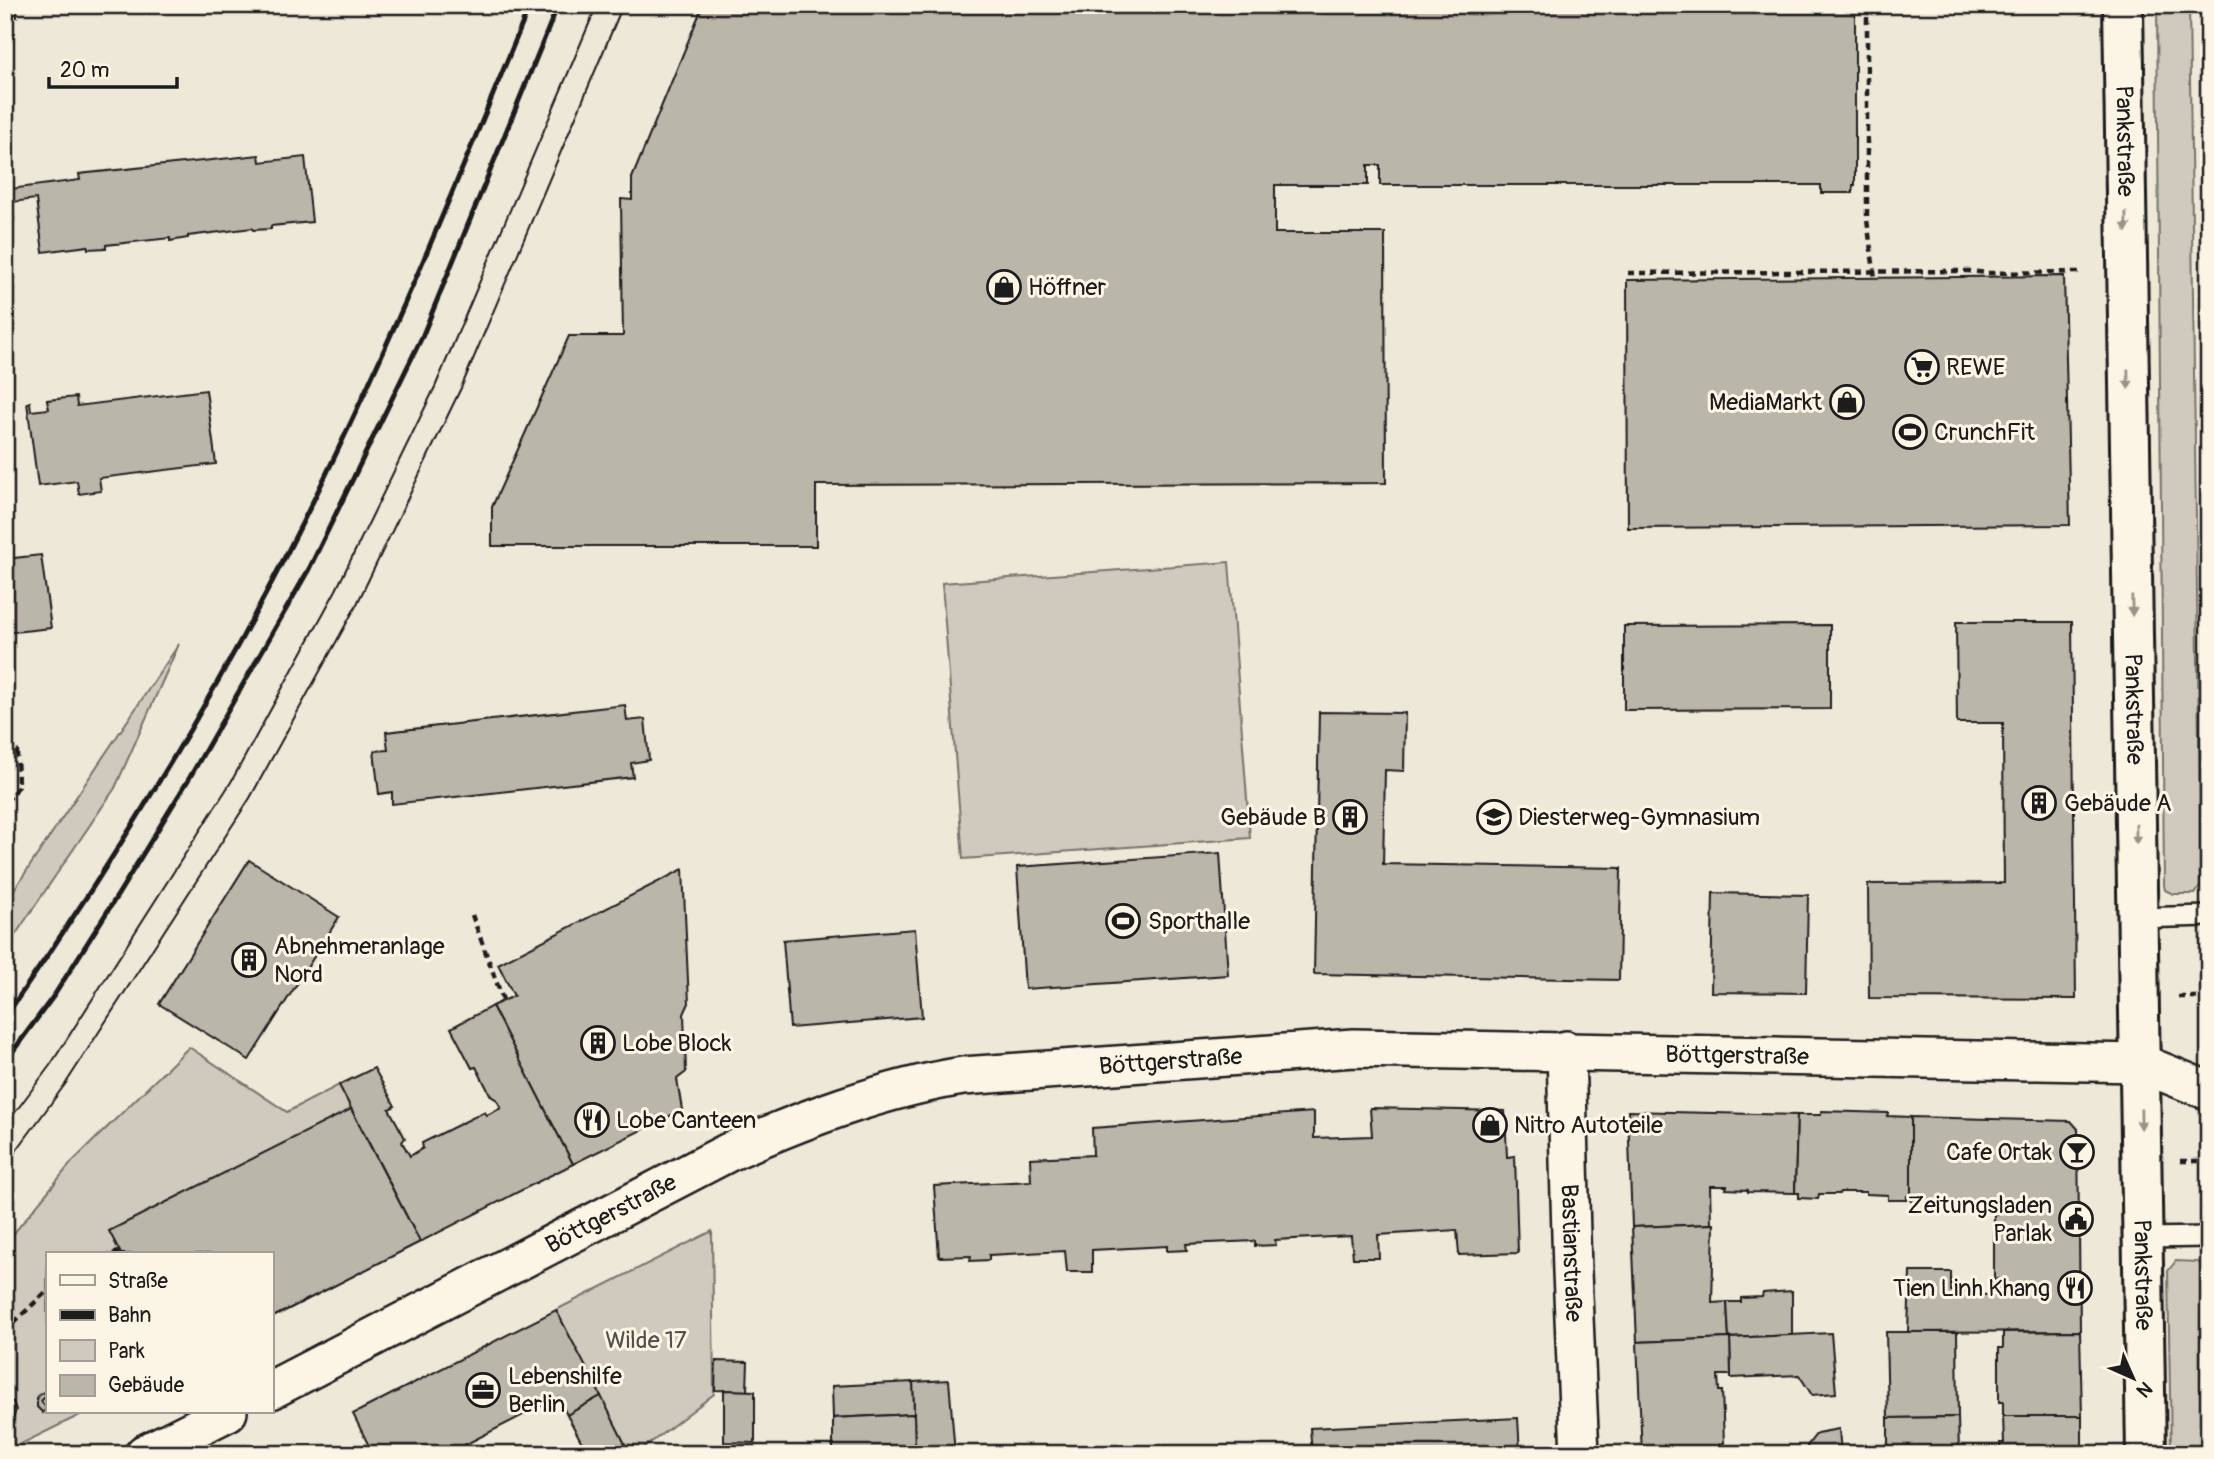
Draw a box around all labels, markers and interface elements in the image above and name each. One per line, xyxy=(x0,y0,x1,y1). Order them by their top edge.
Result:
scale bar xyxy=(49,46,177,90)
text: 20 m xyxy=(60,57,109,84)
street label: Pankstraße xyxy=(2109,85,2140,197)
one-way arrow xyxy=(2120,211,2132,233)
shop icon: Höffner xyxy=(985,268,1023,306)
place label: Höffner xyxy=(1028,273,1106,302)
supermarket icon: REWE xyxy=(1903,348,1941,386)
place label: REWE xyxy=(1946,353,2005,382)
one-way arrow xyxy=(2122,368,2134,390)
shop icon: MediaMarkt xyxy=(1828,383,1866,421)
place label: MediaMarkt xyxy=(1709,388,1822,417)
sports icon: CrunchFit xyxy=(1891,413,1929,451)
place label: CrunchFit xyxy=(1934,418,2035,447)
one-way arrow xyxy=(2126,596,2138,618)
street label: Pankstraße xyxy=(2118,653,2149,765)
building icon: Gebäude A xyxy=(2020,784,2058,822)
place label: Gebäude A xyxy=(2064,789,2172,818)
building icon: Gebäude B xyxy=(1331,798,1369,836)
school or university icon: Diesterweg-Gymnasium xyxy=(1475,798,1513,836)
place label: Gebäude B xyxy=(1220,803,1326,832)
place label: Diesterweg-Gymnasium xyxy=(1518,803,1760,832)
one-way arrow xyxy=(2130,823,2142,845)
sports icon: Sporthalle xyxy=(1104,902,1142,940)
place label: Sporthalle xyxy=(1148,907,1250,936)
place label: Abnehmeranlage Nord xyxy=(274,932,445,989)
building icon: Abnehmeranlage Nord xyxy=(230,941,268,979)
building icon: Lobe Block xyxy=(579,1024,617,1062)
place label: Lobe Block xyxy=(622,1029,732,1058)
street label: Böttgerstraße xyxy=(1665,1040,1809,1072)
street label: Böttgerstraße xyxy=(1098,1042,1244,1081)
restaurant icon: Lobe Canteen xyxy=(573,1101,611,1139)
place label: Lobe Canteen xyxy=(616,1106,756,1135)
shop icon: Nitro Autoteile xyxy=(1471,1106,1509,1144)
one-way arrow xyxy=(2135,1108,2147,1130)
place label: Nitro Autoteile xyxy=(1514,1111,1663,1140)
bar icon: Cafe Ortak xyxy=(2058,1133,2096,1171)
place label: Cafe Ortak xyxy=(1946,1138,2052,1167)
street label: Böttgerstraße xyxy=(541,1168,682,1260)
street label: Bastianstraße xyxy=(1555,1184,1588,1323)
place label: Zeitungsladen Parlak xyxy=(1908,1191,2052,1248)
public building icon: Zeitungsladen Parlak xyxy=(2057,1200,2095,1238)
street label: Pankstraße xyxy=(2127,1219,2158,1331)
legend xyxy=(46,1252,273,1414)
text: Straße xyxy=(108,1268,168,1295)
restaurant icon: Tien Linh Khang xyxy=(2056,1269,2094,1307)
place label: Tien Linh Khang xyxy=(1893,1274,2050,1303)
text: Bahn xyxy=(108,1302,151,1329)
park label: Wilde 17 xyxy=(605,1326,687,1355)
text: Park xyxy=(108,1338,145,1365)
north arrow xyxy=(2098,1344,2168,1414)
place label: Lebenshilfe Berlin xyxy=(508,1362,622,1419)
office icon: Lebenshilfe Berlin xyxy=(464,1371,502,1409)
text: Gebäude xyxy=(108,1372,185,1399)
text: N xyxy=(2131,1376,2157,1402)

